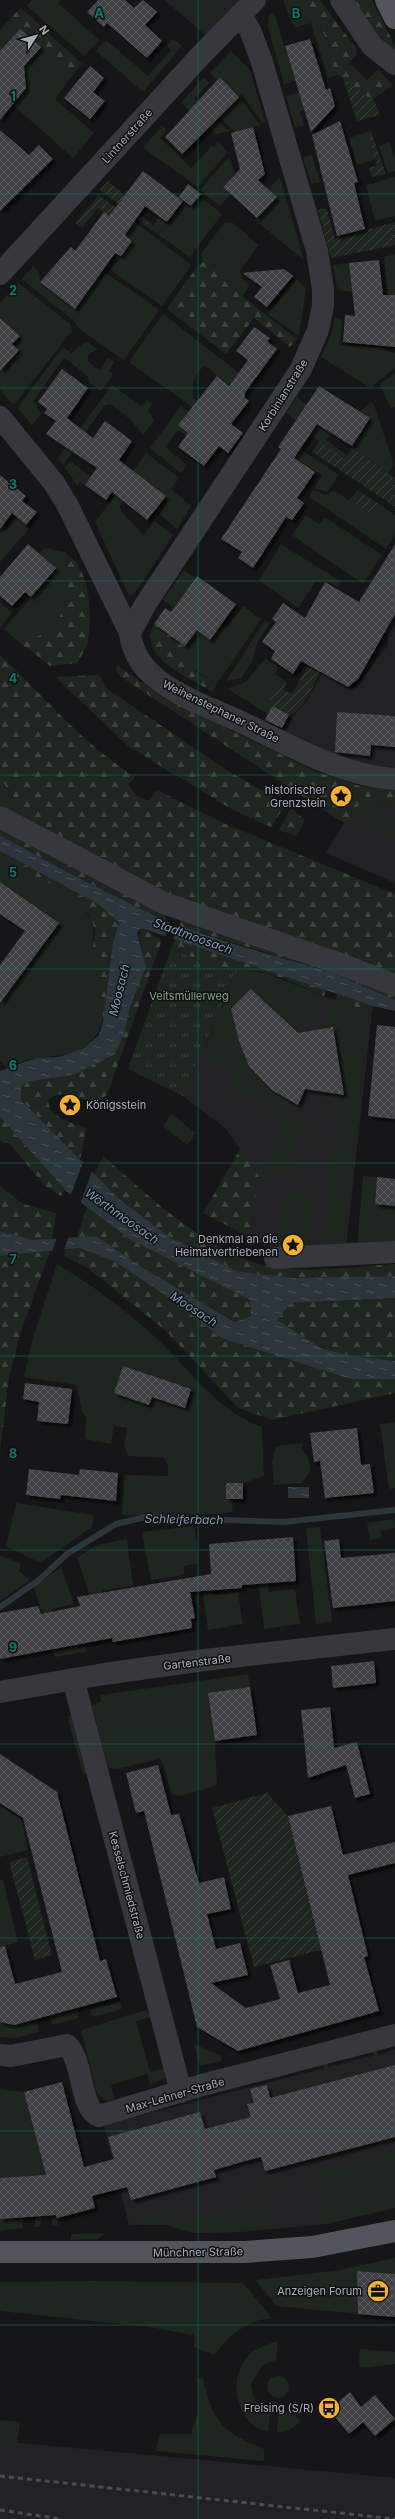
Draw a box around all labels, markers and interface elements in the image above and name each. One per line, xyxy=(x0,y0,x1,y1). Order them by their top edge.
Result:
text: A xyxy=(94,5,104,21)
text: B xyxy=(292,5,301,21)
north arrow xyxy=(16,16,56,56)
text: N xyxy=(36,23,52,38)
text: 1 xyxy=(10,88,16,104)
street label: Lintnerstraße xyxy=(99,106,155,166)
text: 2 xyxy=(9,282,17,298)
street label: Korbinianstraße xyxy=(255,357,311,433)
text: 3 xyxy=(9,476,17,492)
text: 4 xyxy=(9,670,18,686)
street label: Weihenstephaner Straße xyxy=(160,677,282,745)
place label: historischer Grenzstein xyxy=(265,783,326,810)
place icon: historischer Grenzstein xyxy=(328,783,354,809)
text: 5 xyxy=(9,864,17,880)
water label: Stadtmoosach xyxy=(151,915,235,957)
water label: Moosach xyxy=(105,963,133,1017)
park label: Veitsmüllerweg xyxy=(149,989,229,1003)
text: 6 xyxy=(9,1057,17,1073)
place icon: Königsstein xyxy=(57,1092,83,1118)
place label: Königsstein xyxy=(86,1098,146,1112)
water label: Wörthmoosach xyxy=(82,1185,162,1247)
place label: Denkmal an die Heimatvertriebenen xyxy=(175,1232,278,1259)
place icon: Denkmal an die Heimatvertriebenen xyxy=(280,1232,306,1258)
text: 7 xyxy=(9,1251,17,1267)
water label: Moosach xyxy=(168,1288,220,1330)
text: 8 xyxy=(9,1445,17,1461)
water label: Schleiferbach xyxy=(144,1511,224,1527)
text: 9 xyxy=(9,1639,17,1655)
street label: Gartenstraße xyxy=(162,1651,232,1673)
street label: Kesselschmiedstraße xyxy=(106,1830,148,1940)
street label: Max-Lehner-Straße xyxy=(124,2074,226,2116)
street label: Münchner Straße xyxy=(153,2244,243,2260)
office icon: Anzeigen Forum xyxy=(365,2278,391,2304)
place label: Anzeigen Forum xyxy=(277,2284,362,2298)
bus stop icon: Freising (S/R) xyxy=(316,2395,342,2421)
place label: Freising (S/R) xyxy=(244,2401,314,2415)

